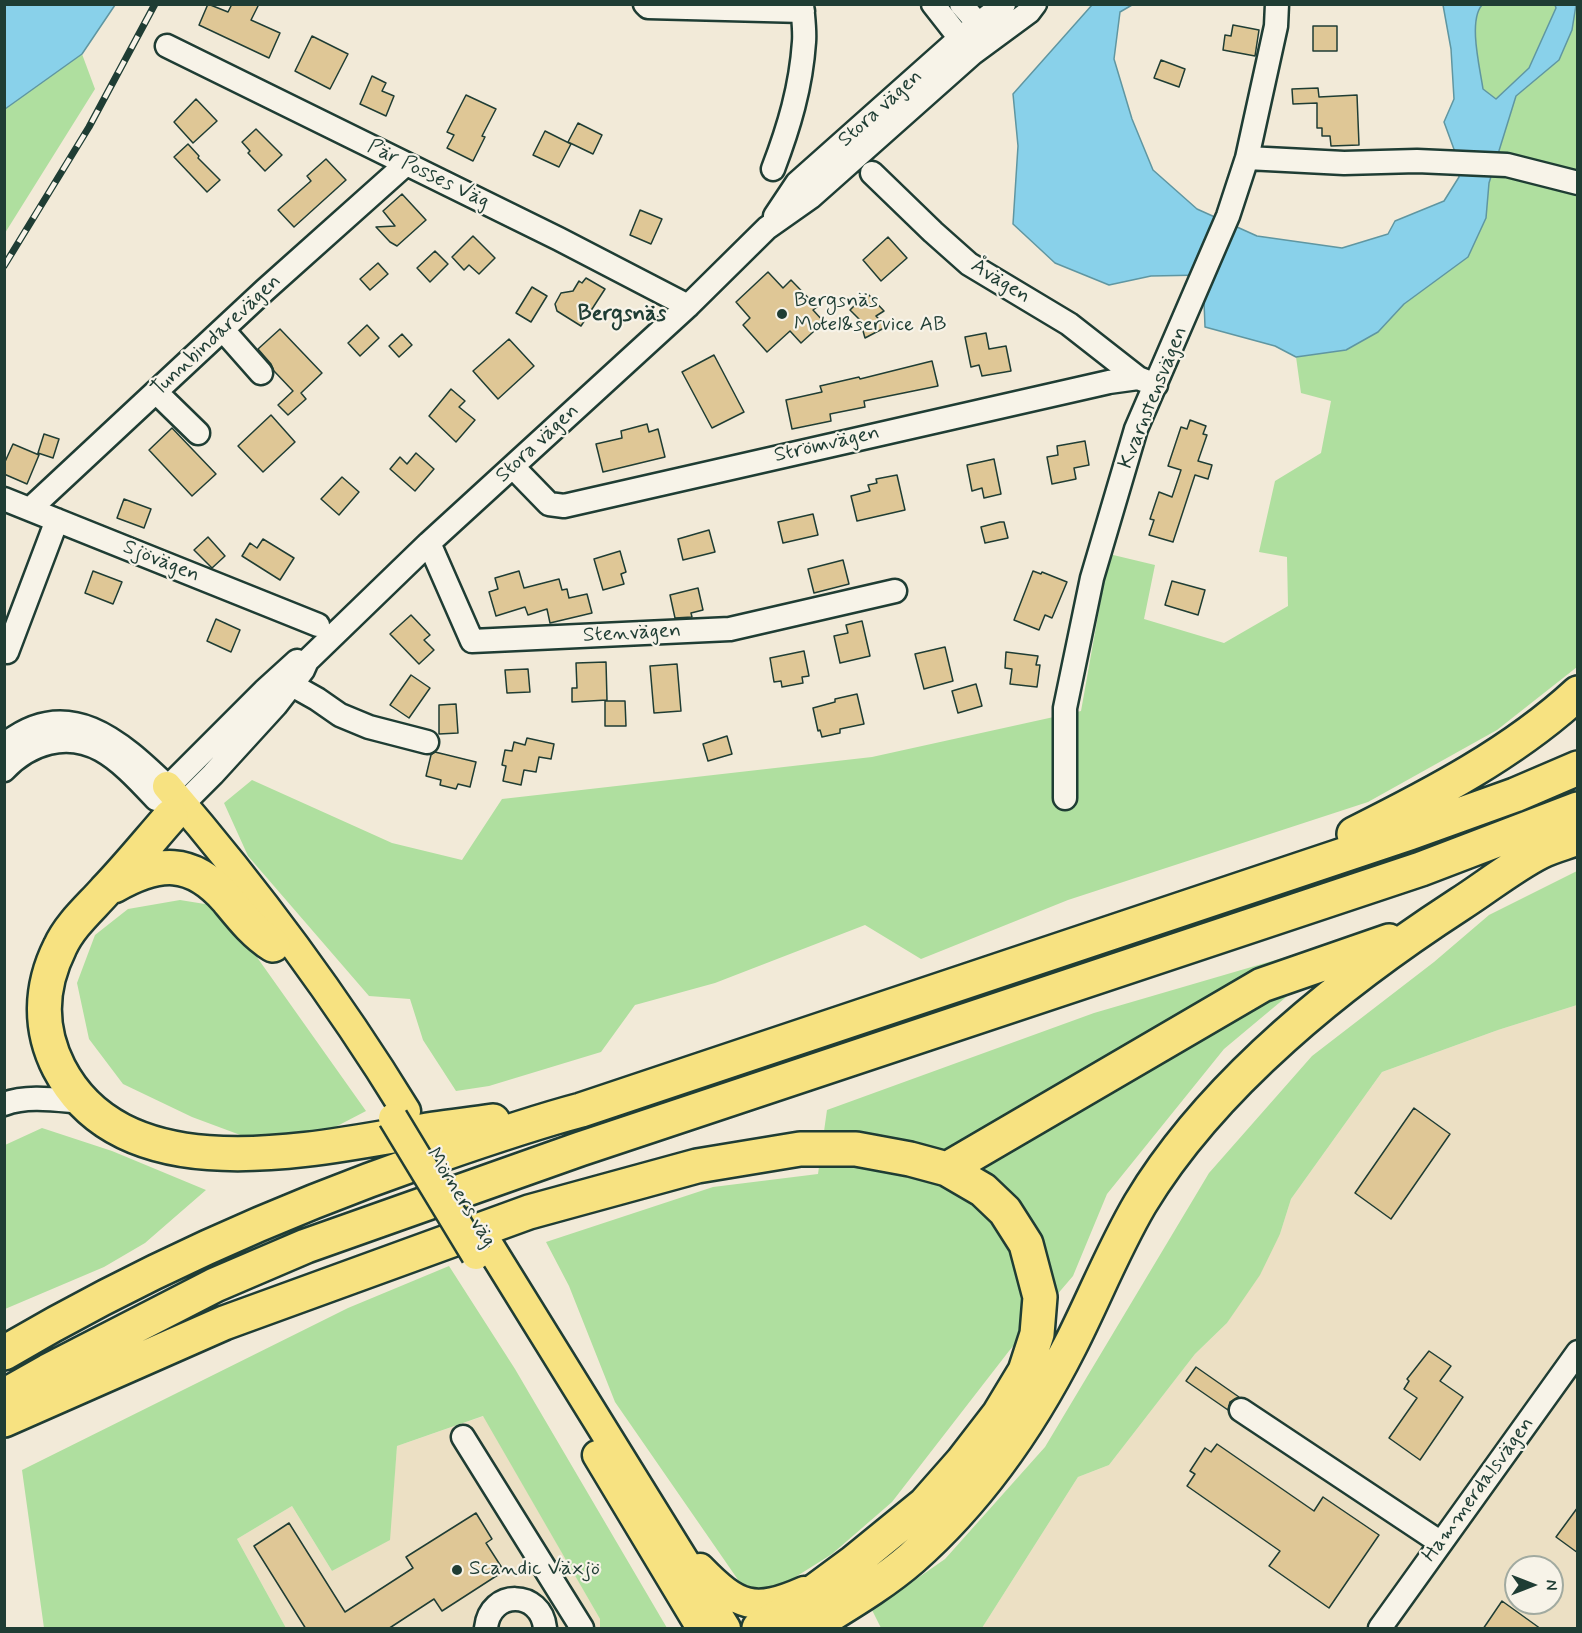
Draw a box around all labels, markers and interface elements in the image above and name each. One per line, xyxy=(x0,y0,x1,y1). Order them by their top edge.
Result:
street label: Stora vägen xyxy=(834,65,928,153)
street label: Pär Posses Väg xyxy=(363,135,493,215)
street label: Åvägen xyxy=(966,254,1034,310)
street label: Tunnbindarevägen xyxy=(147,269,287,403)
place label: Bergsnäs Motel&service AB xyxy=(794,289,947,339)
district label: Bergsnäs xyxy=(578,302,666,328)
marker: Bergsnäs Motel&service AB xyxy=(775,307,789,321)
street label: Kvarnstensvägen xyxy=(1114,323,1194,473)
street label: Stora vägen xyxy=(491,399,585,489)
street label: Strömvägen xyxy=(772,421,882,469)
street label: Sjövägen xyxy=(119,535,203,589)
street label: Stenvägen xyxy=(582,619,682,649)
street label: Mörners väg xyxy=(420,1144,500,1252)
street label: Hammerdalsvägen xyxy=(1418,1412,1540,1568)
north arrow xyxy=(1504,1555,1564,1615)
place label: Scandic Växjö xyxy=(469,1557,600,1583)
marker: Scandic Växjö xyxy=(450,1563,464,1577)
text: N xyxy=(1540,1580,1561,1590)

